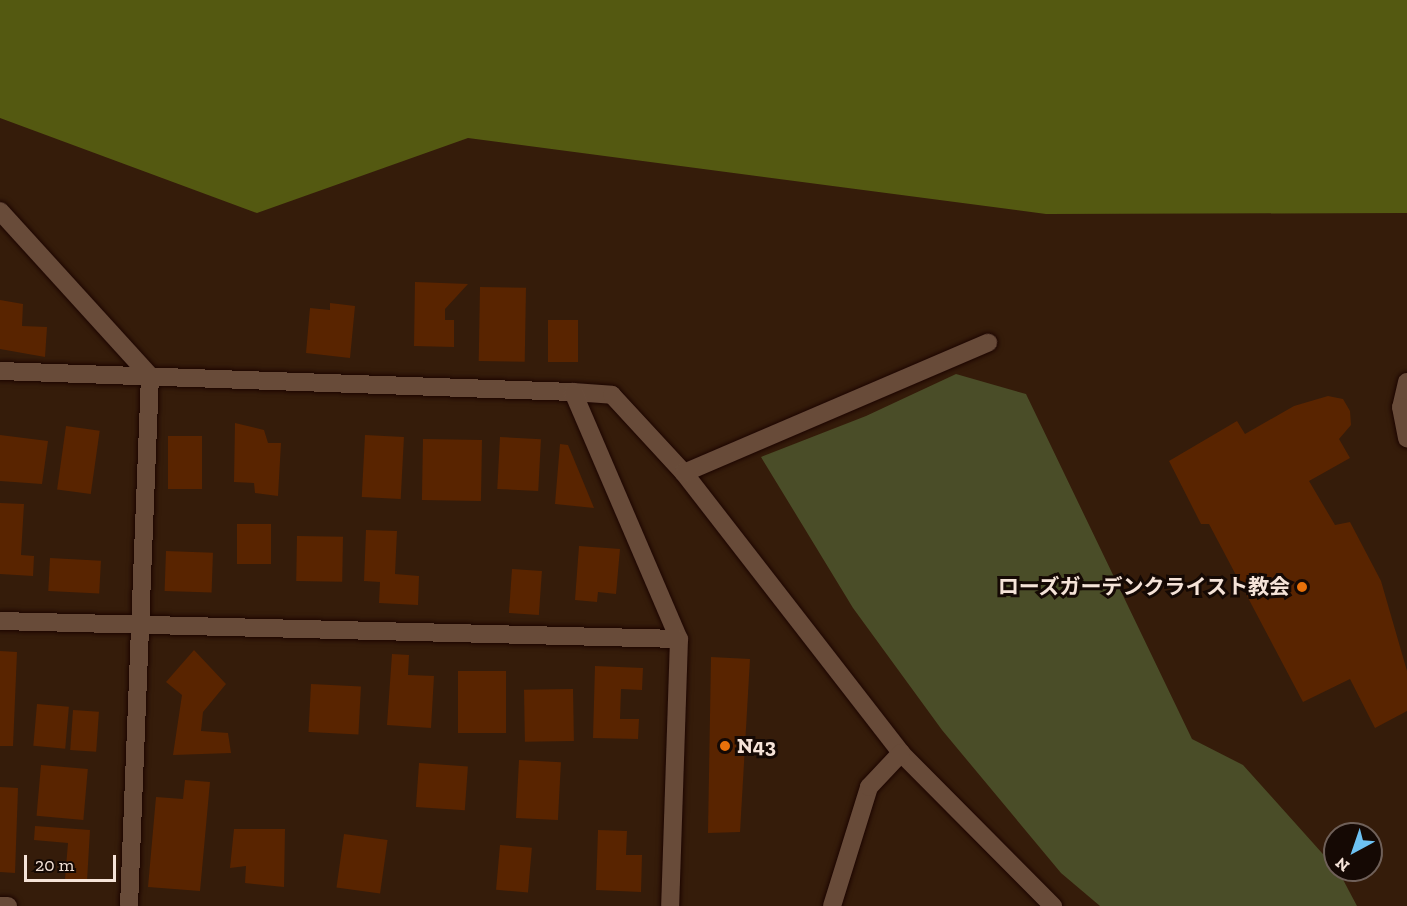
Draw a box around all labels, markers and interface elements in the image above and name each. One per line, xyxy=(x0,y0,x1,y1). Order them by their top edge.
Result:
place label: ローズガーデンクライスト教会 xyxy=(996,574,1290,600)
marker: ローズガーデンクライスト教会 xyxy=(1295,580,1309,594)
place label: N43 xyxy=(737,733,776,759)
marker: N43 xyxy=(718,739,732,753)
north arrow xyxy=(1323,822,1383,882)
scale bar xyxy=(27,843,118,881)
text: N xyxy=(1332,853,1353,876)
text: 20 m xyxy=(35,854,74,876)

